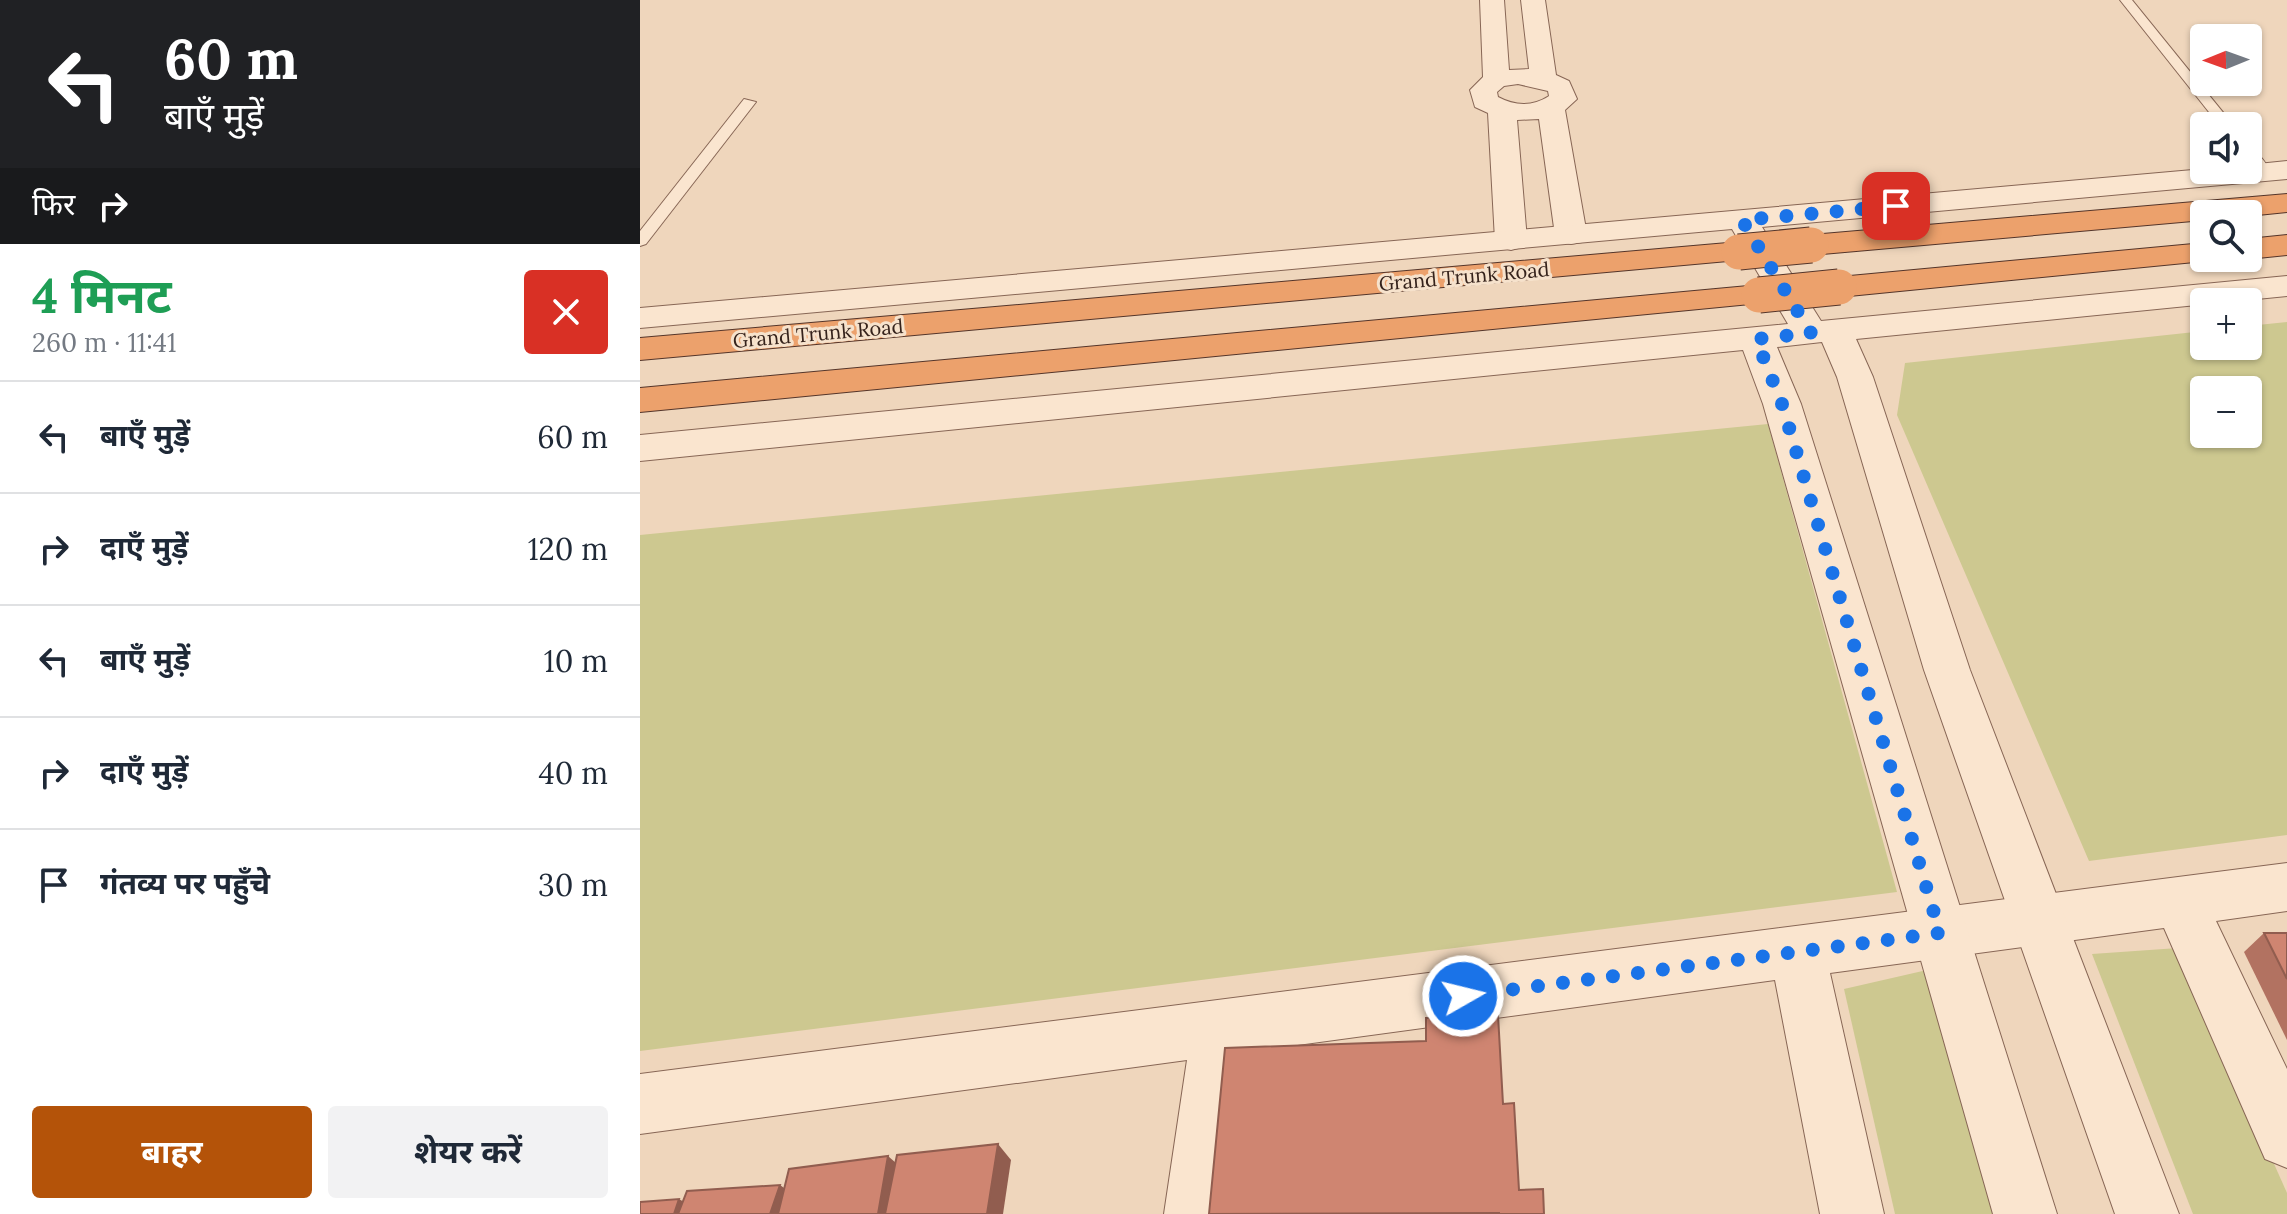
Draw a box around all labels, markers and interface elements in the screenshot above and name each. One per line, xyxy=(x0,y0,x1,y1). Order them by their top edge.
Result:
text: 60 m xyxy=(164,23,298,94)
north arrow xyxy=(2190,24,2262,96)
map controls xyxy=(2190,24,2262,448)
icon: left xyxy=(32,32,136,136)
text: बाएँ मुड़ें xyxy=(164,93,264,139)
button: sound xyxy=(2190,112,2262,184)
pin xyxy=(1862,172,1930,240)
icon: right xyxy=(91,184,135,228)
icon: arrive xyxy=(1874,184,1918,228)
text: फिर xyxy=(32,185,75,223)
button: search xyxy=(2190,200,2262,272)
street label: Grand Trunk Road xyxy=(1378,256,1550,296)
text: 4 मिनट xyxy=(32,265,172,326)
button: close xyxy=(524,270,608,354)
button: + xyxy=(2190,288,2262,360)
street label: Grand Trunk Road xyxy=(732,313,904,353)
text: 260 m · 11:41 xyxy=(32,326,176,359)
button: − xyxy=(2190,376,2262,448)
icon: left xyxy=(32,415,76,459)
text: बाएँ मुड़ें xyxy=(100,416,190,454)
text: 60 m xyxy=(537,418,608,456)
icon: right xyxy=(32,527,76,571)
text: दाएँ मुड़ें xyxy=(100,528,188,566)
text: 120 m xyxy=(528,530,608,568)
icon: left xyxy=(32,639,76,683)
text: बाएँ मुड़ें xyxy=(100,640,190,678)
text: 10 m xyxy=(544,642,608,680)
icon: right xyxy=(32,751,76,795)
text: दाएँ मुड़ें xyxy=(100,752,188,790)
text: 40 m xyxy=(538,754,608,792)
icon: arrive xyxy=(32,863,76,907)
text: गंतव्य पर पहुँचे xyxy=(100,864,270,902)
text: 30 m xyxy=(538,866,608,904)
position arrow xyxy=(1421,954,1505,1038)
button: बाहर xyxy=(32,1106,312,1198)
button: शेयर करें xyxy=(328,1106,608,1198)

